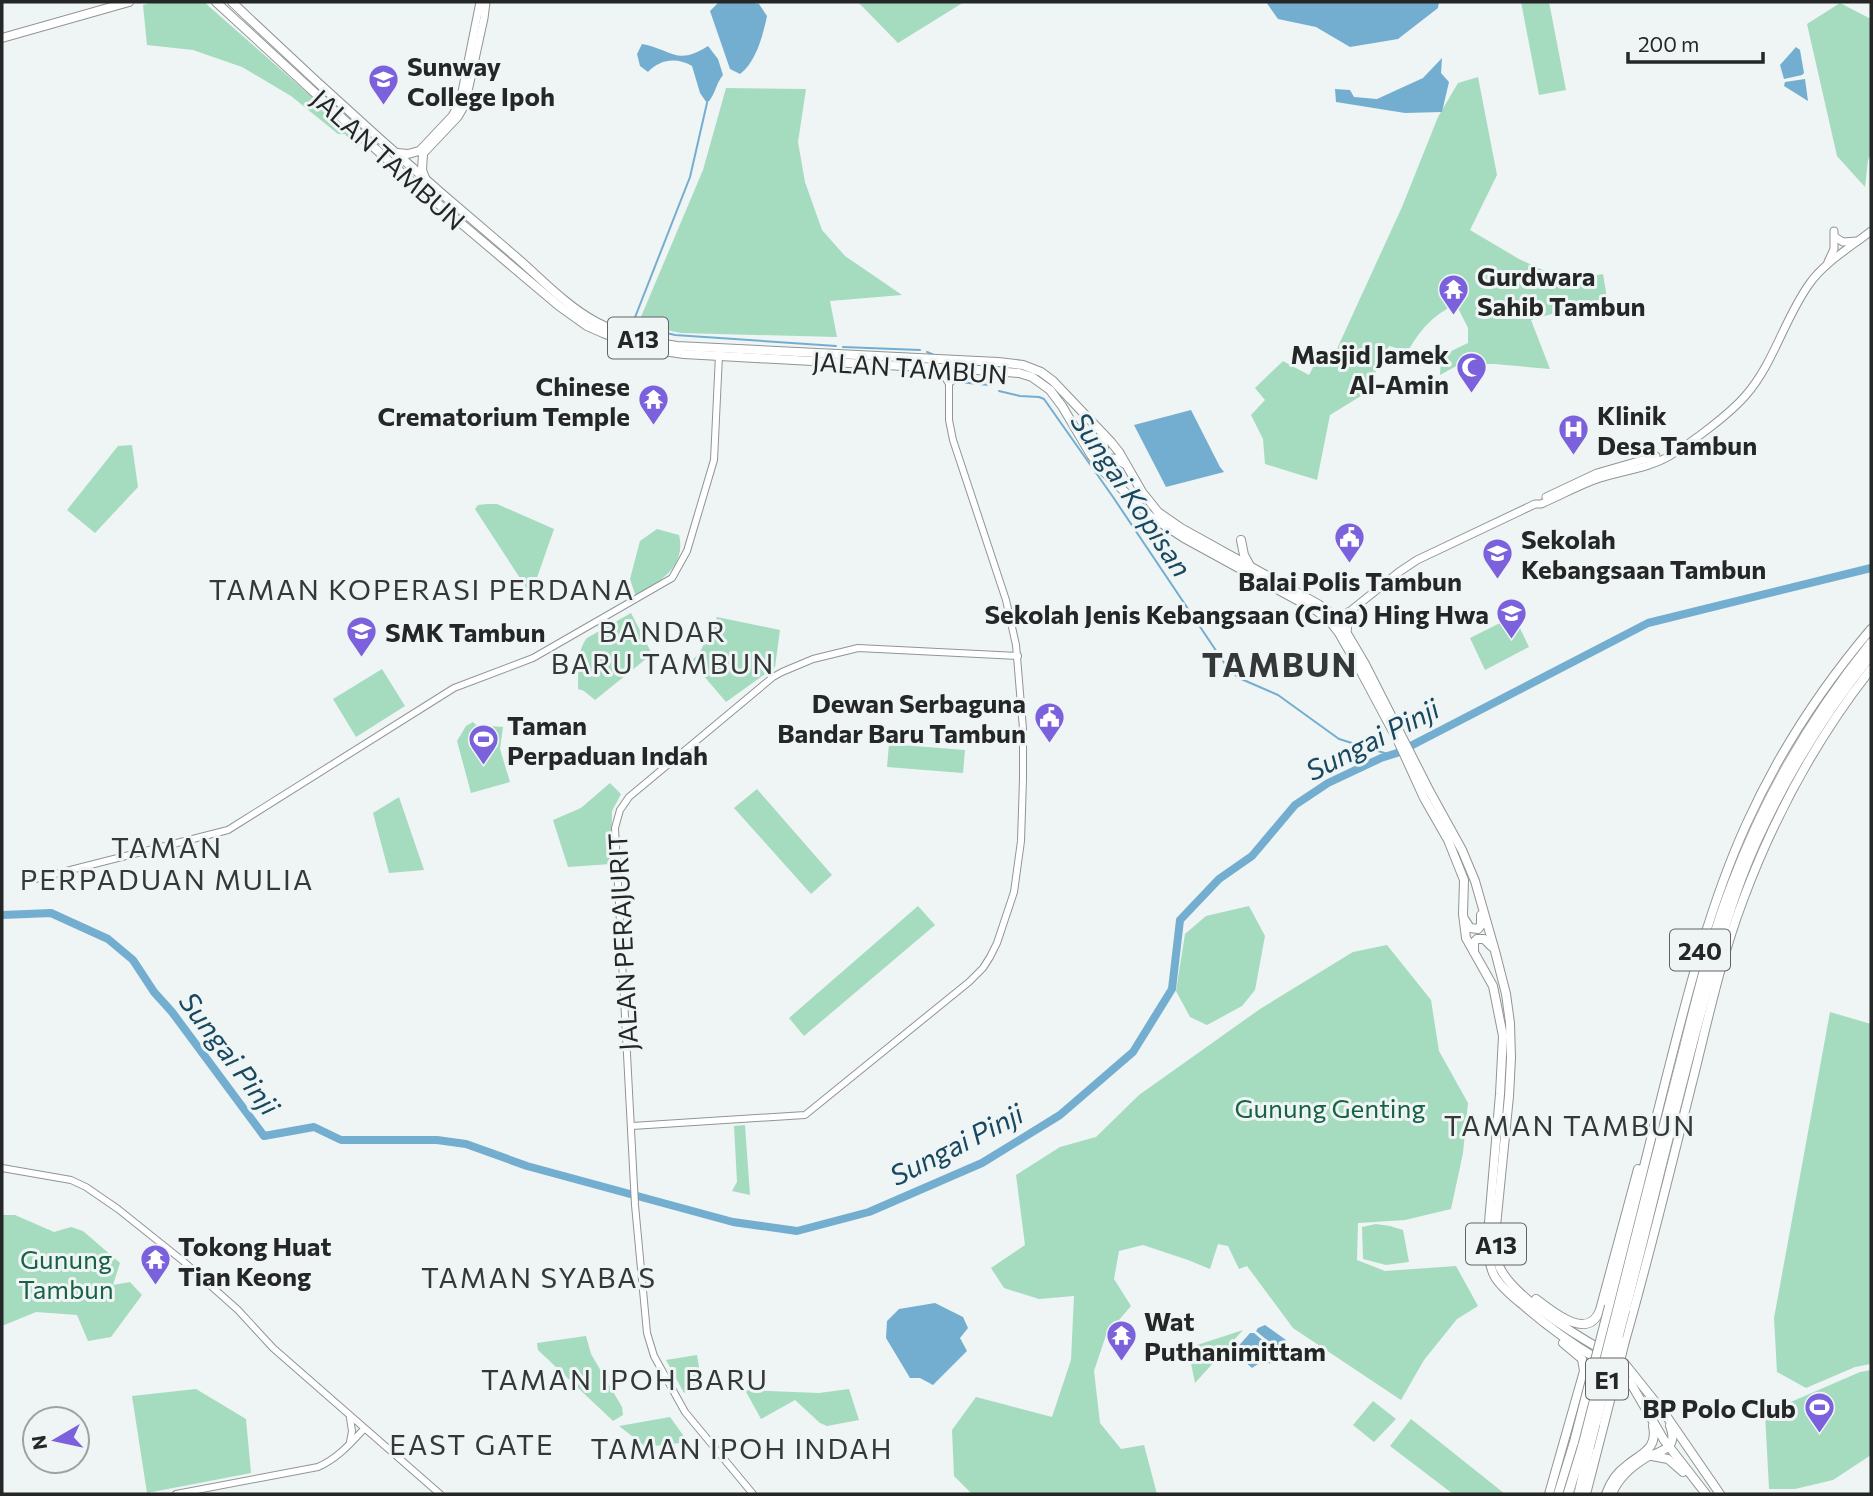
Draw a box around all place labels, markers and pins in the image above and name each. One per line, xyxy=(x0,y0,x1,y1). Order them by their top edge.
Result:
place label: Sunway College Ipoh xyxy=(407,50,555,111)
school or university icon: Sunway College Ipoh xyxy=(367,63,401,107)
place label: Gurdwara Sahib Tambun xyxy=(1477,260,1646,321)
temple icon: Gurdwara Sahib Tambun xyxy=(1437,273,1471,317)
place label: Masjid Jamek Al-Amin xyxy=(1290,338,1449,399)
mosque icon: Masjid Jamek Al-Amin xyxy=(1455,351,1489,395)
place label: Chinese Crematorium Temple xyxy=(378,370,630,431)
temple icon: Chinese Crematorium Temple xyxy=(636,383,670,427)
place label: Klinik Desa Tambun xyxy=(1597,399,1757,460)
hospital icon: Klinik Desa Tambun xyxy=(1557,412,1591,456)
public building icon: Balai Polis Tambun xyxy=(1333,520,1367,564)
place label: Sekolah Kebangsaan Tambun xyxy=(1521,523,1766,584)
school or university icon: Sekolah Kebangsaan Tambun xyxy=(1481,536,1515,580)
place label: Balai Polis Tambun xyxy=(1238,565,1462,596)
school or university icon: Sekolah Jenis Kebangsaan (Cina) Hing Hwa xyxy=(1495,596,1529,640)
place label: Sekolah Jenis Kebangsaan (Cina) Hing Hwa xyxy=(984,598,1489,629)
school or university icon: SMK Tambun xyxy=(345,614,379,658)
place label: SMK Tambun xyxy=(385,616,545,647)
place label: Dewan Serbaguna Bandar Baru Tambun xyxy=(777,687,1026,748)
public building icon: Dewan Serbaguna Bandar Baru Tambun xyxy=(1032,700,1066,744)
place label: Taman Perpaduan Indah xyxy=(507,709,708,770)
sports icon: Taman Perpaduan Indah xyxy=(467,722,501,766)
place label: Tokong Huat Tian Keong xyxy=(178,1230,332,1291)
temple icon: Tokong Huat Tian Keong xyxy=(138,1243,172,1287)
place label: Wat Puthanimittam xyxy=(1144,1305,1326,1366)
temple icon: Wat Puthanimittam xyxy=(1104,1318,1138,1362)
sports icon: BP Polo Club xyxy=(1802,1390,1836,1434)
place label: BP Polo Club xyxy=(1642,1392,1796,1423)

